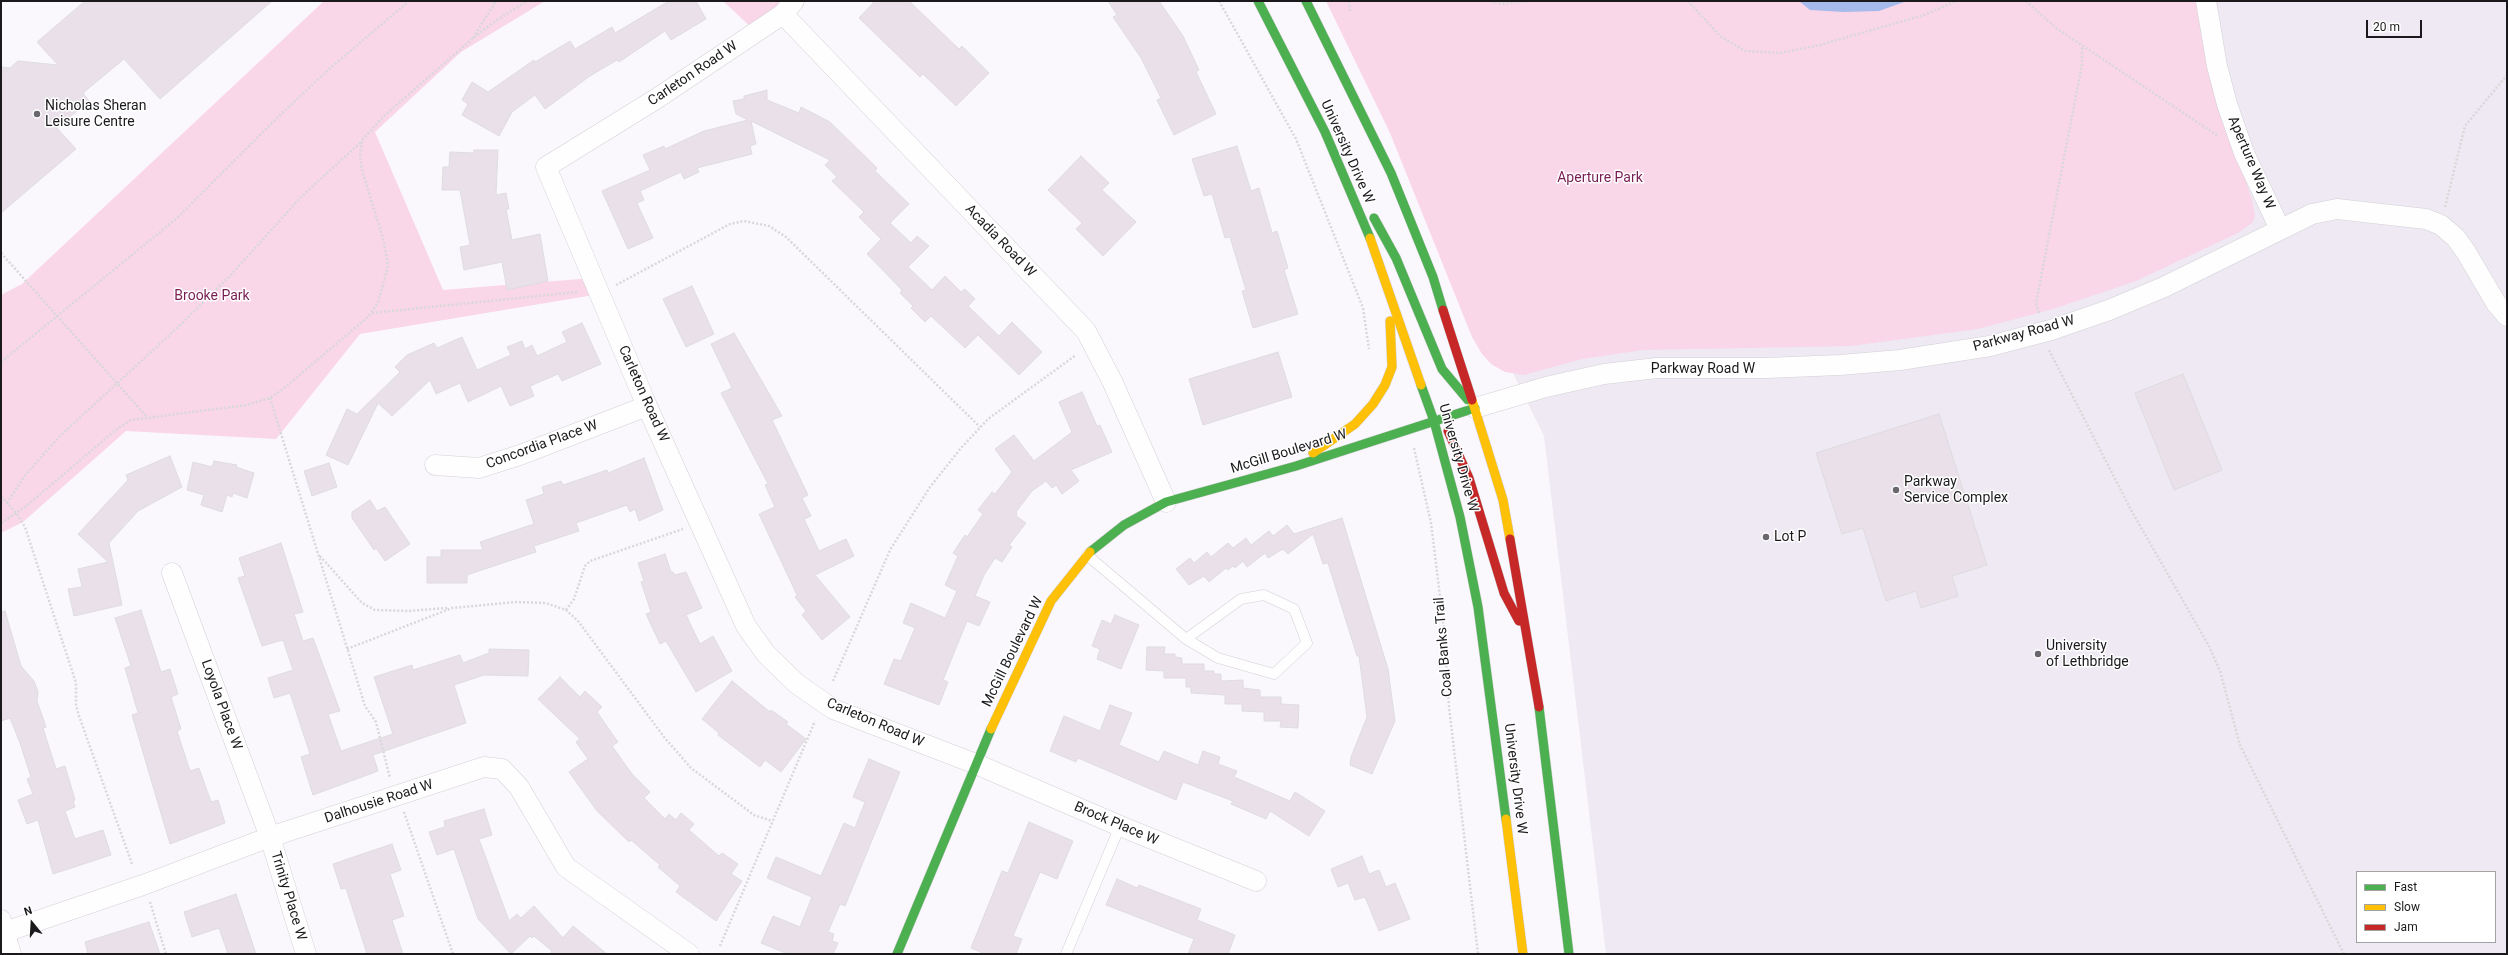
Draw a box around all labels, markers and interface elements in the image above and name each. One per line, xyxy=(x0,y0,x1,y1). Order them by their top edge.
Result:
scale bar xyxy=(2368,12,2424,38)
text: 20 m xyxy=(2373,20,2400,34)
street label: Carleton Road W xyxy=(645,38,741,110)
place label: Nicholas Sheran Leisure Centre xyxy=(45,98,146,130)
street label: University Drive W xyxy=(1317,98,1377,206)
marker: Nicholas Sheran Leisure Centre xyxy=(32,109,42,119)
street label: Aperture Way W xyxy=(2224,114,2278,212)
park label: Aperture Park xyxy=(1557,170,1643,186)
street label: Acadia Road W xyxy=(961,201,1039,281)
park label: Brooke Park xyxy=(174,288,250,304)
street label: Parkway Road W xyxy=(1971,312,2077,356)
street label: Carleton Road W xyxy=(614,343,672,445)
street label: Parkway Road W xyxy=(1651,361,1755,377)
street label: University Drive W xyxy=(1435,402,1481,514)
street label: Concordia Place W xyxy=(484,417,600,473)
street label: McGill Boulevard W xyxy=(1229,426,1349,478)
place label: Parkway Service Complex xyxy=(1904,474,2008,506)
marker: Parkway Service Complex xyxy=(1891,485,1901,495)
place label: Lot P xyxy=(1774,529,1806,545)
marker: Lot P xyxy=(1761,532,1771,542)
street label: McGill Boulevard W xyxy=(979,594,1047,710)
street label: Coal Banks Trail xyxy=(1431,596,1457,698)
place label: University of Lethbridge xyxy=(2046,638,2129,670)
marker: University of Lethbridge xyxy=(2033,649,2043,659)
street label: Loyola Place W xyxy=(197,658,245,752)
street label: Carleton Road W xyxy=(824,695,926,751)
street label: University Drive W xyxy=(1500,723,1530,835)
street label: Dalhousie Road W xyxy=(323,777,435,827)
street label: Brock Place W xyxy=(1071,799,1161,849)
street label: Trinity Place W xyxy=(266,849,310,943)
legend xyxy=(2356,871,2496,943)
text: Fast xyxy=(2394,880,2417,894)
text: Slow xyxy=(2394,900,2420,914)
north arrow xyxy=(12,903,52,943)
text: N xyxy=(22,904,34,918)
text: Jam xyxy=(2394,920,2418,934)

